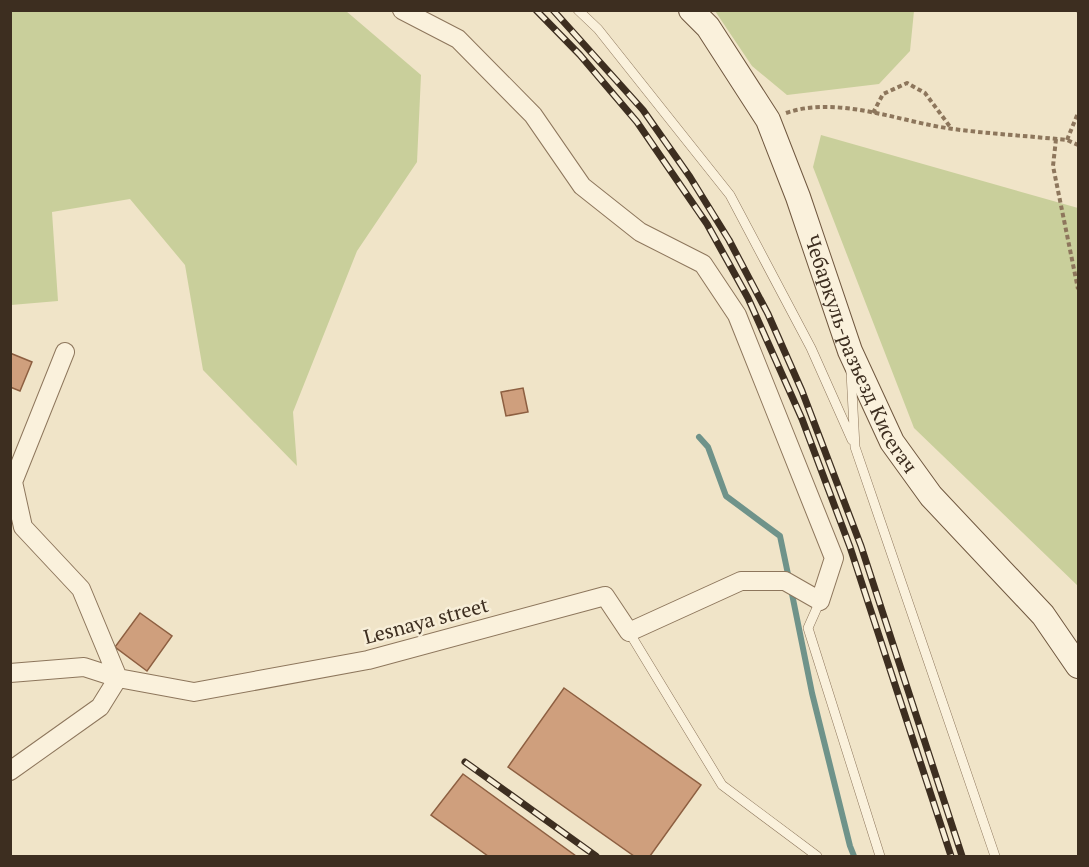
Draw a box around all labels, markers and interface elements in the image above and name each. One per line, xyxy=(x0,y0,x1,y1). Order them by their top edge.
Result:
street label: Чебаркуль-разъезд Кисегач xyxy=(799,231,924,478)
street label: Lesnaya street xyxy=(361,591,492,650)

